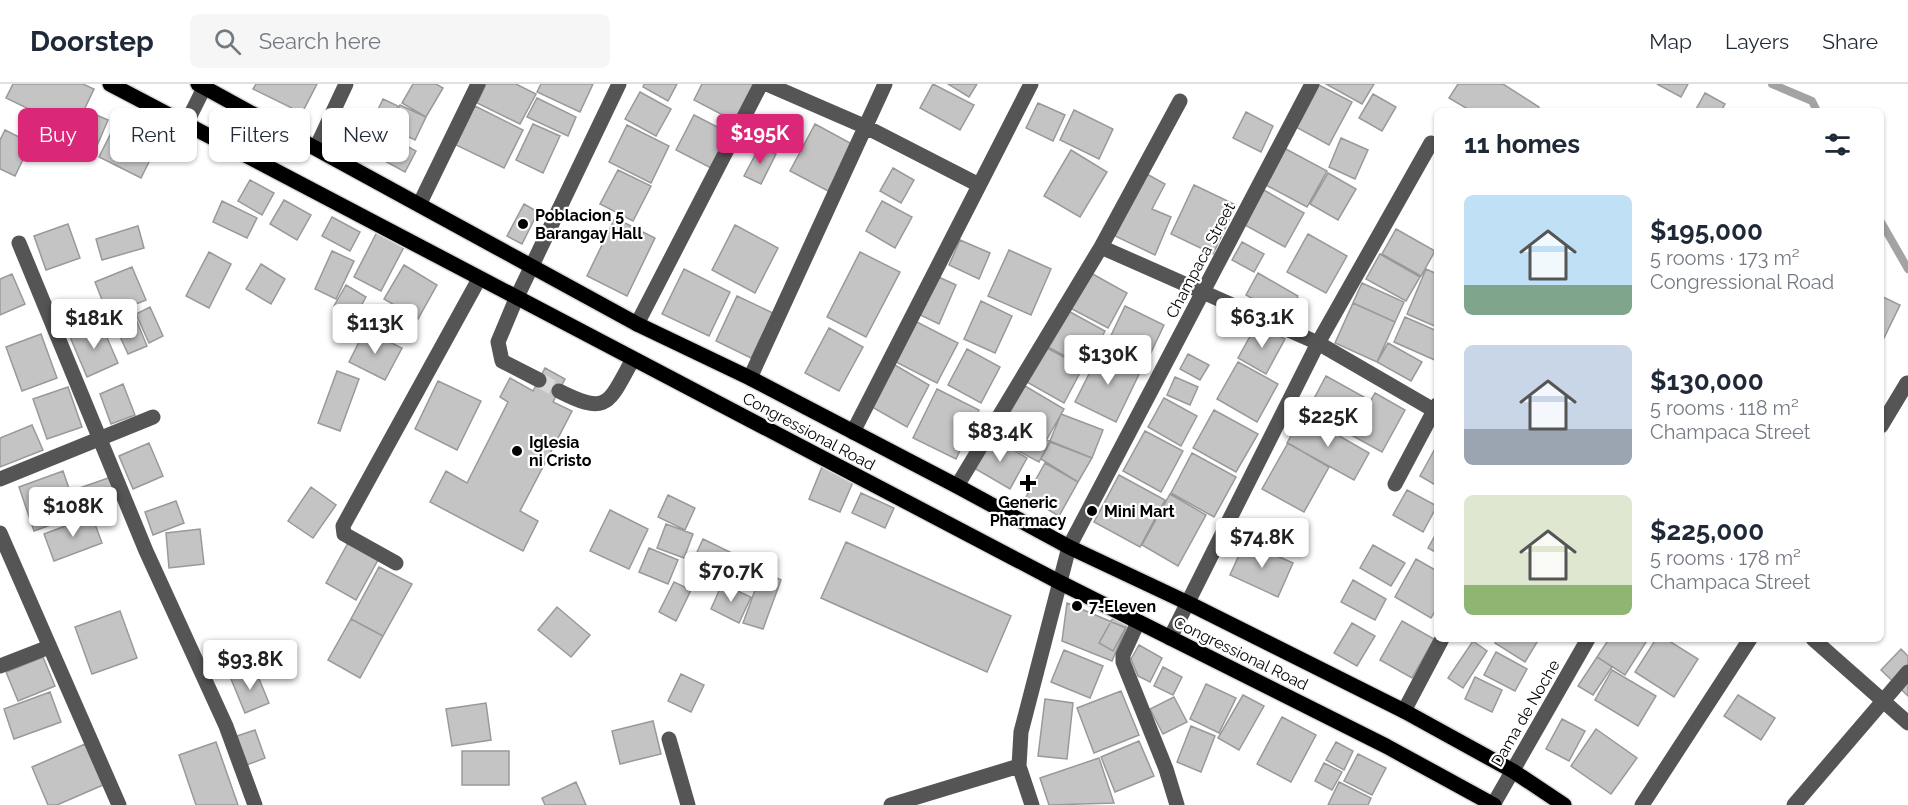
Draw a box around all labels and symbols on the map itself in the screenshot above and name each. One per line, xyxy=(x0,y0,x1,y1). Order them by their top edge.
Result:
pin: $195K xyxy=(718,114,802,165)
street label: Champaca Street xyxy=(1162,199,1239,321)
place label: Poblacion 5 Barangay Hall xyxy=(535,206,643,243)
marker: Poblacion 5 Barangay Hall xyxy=(516,217,530,231)
pin: $63.1K xyxy=(1213,298,1311,349)
pin: $181K xyxy=(52,299,136,350)
pin: $113K xyxy=(333,304,417,355)
pin: $130K xyxy=(1066,335,1150,386)
street label: Congressional Road xyxy=(739,388,878,474)
pin: $225K xyxy=(1286,397,1370,448)
pin: $83.4K xyxy=(951,412,1049,463)
place label: Iglesia ni Cristo xyxy=(529,433,592,470)
marker: Iglesia ni Cristo xyxy=(510,444,524,458)
marker: Generic Pharmacy xyxy=(1021,476,1035,490)
pin: $108K xyxy=(31,487,115,538)
place label: Generic Pharmacy xyxy=(990,493,1067,530)
place label: Mini Mart xyxy=(1104,502,1175,521)
marker: Mini Mart xyxy=(1085,504,1099,518)
pin: $74.8K xyxy=(1213,518,1311,569)
pin: $70.7K xyxy=(682,552,780,603)
place label: 7-Eleven xyxy=(1089,597,1156,616)
marker: 7-Eleven xyxy=(1070,599,1084,613)
street label: Congressional Road xyxy=(1170,613,1311,694)
pin: $93.8K xyxy=(201,640,299,691)
street label: Dama de Noche xyxy=(1487,656,1564,770)

